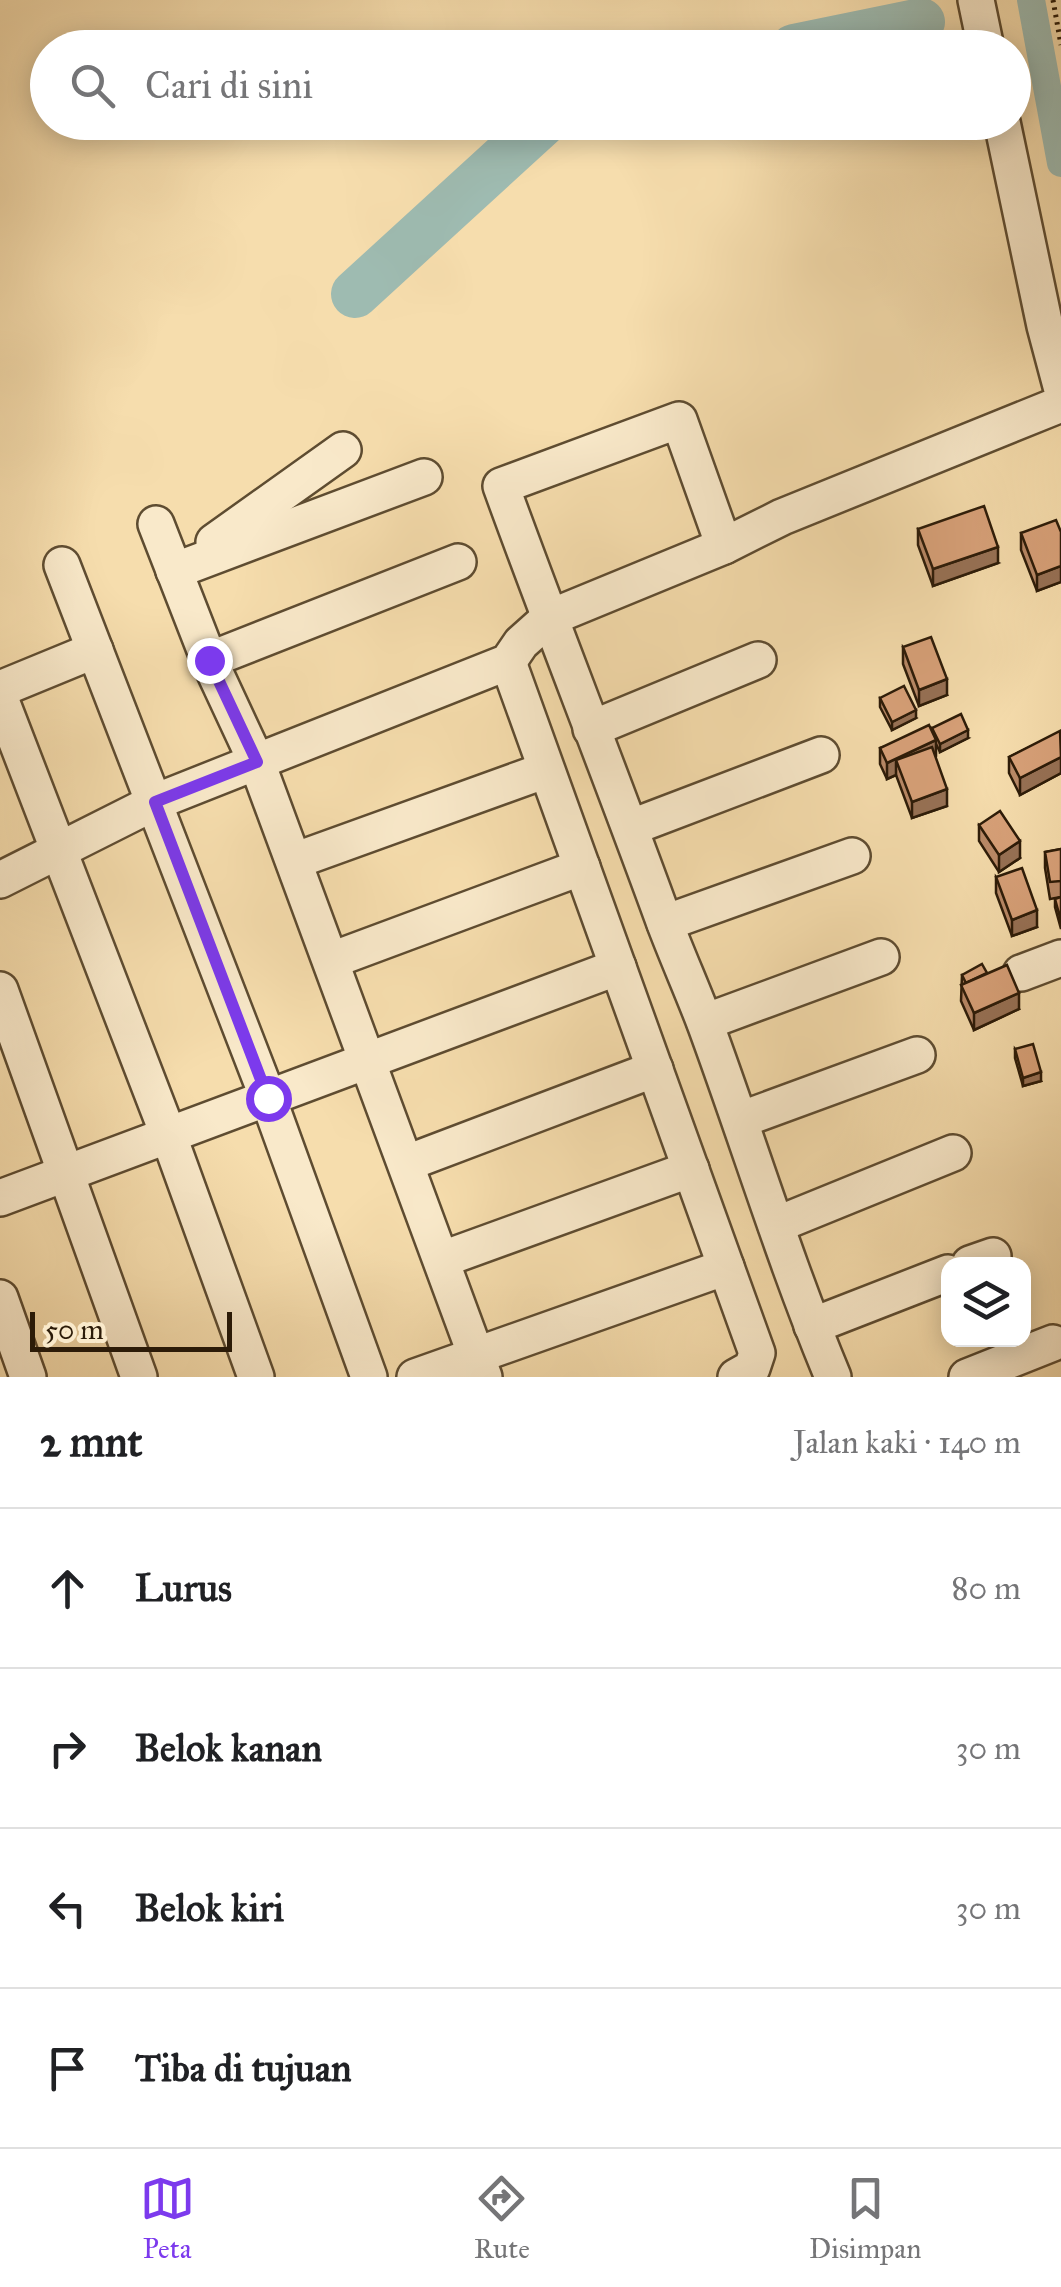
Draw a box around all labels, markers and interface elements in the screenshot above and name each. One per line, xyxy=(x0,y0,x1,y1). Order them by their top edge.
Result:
search box xyxy=(30,30,1031,140)
icon: search xyxy=(65,58,120,113)
text: Cari di sini xyxy=(145,62,313,108)
route end xyxy=(187,638,233,684)
route start xyxy=(246,1076,292,1122)
map controls xyxy=(941,1257,1031,1347)
button: layers xyxy=(941,1257,1031,1347)
scale bar xyxy=(30,1307,232,1352)
text: 50 m xyxy=(45,1312,104,1347)
text: 2 mnt xyxy=(40,1416,142,1468)
text: Jalan kaki · 140 m xyxy=(793,1423,1021,1462)
icon: ahead xyxy=(40,1561,95,1616)
text: Lurus xyxy=(135,1565,232,1611)
text: 80 m xyxy=(952,1569,1021,1608)
icon: right xyxy=(40,1721,95,1776)
text: Belok kanan xyxy=(135,1725,322,1771)
text: 30 m xyxy=(956,1729,1021,1768)
icon: left xyxy=(40,1881,95,1936)
text: Belok kiri xyxy=(135,1885,284,1931)
text: 30 m xyxy=(956,1889,1021,1928)
icon: arrive xyxy=(40,2041,95,2096)
text: Tiba di tujuan xyxy=(135,2045,352,2091)
tab: Peta xyxy=(140,2171,195,2266)
tab: Rute xyxy=(474,2171,530,2266)
tab: Disimpan xyxy=(809,2171,921,2266)

